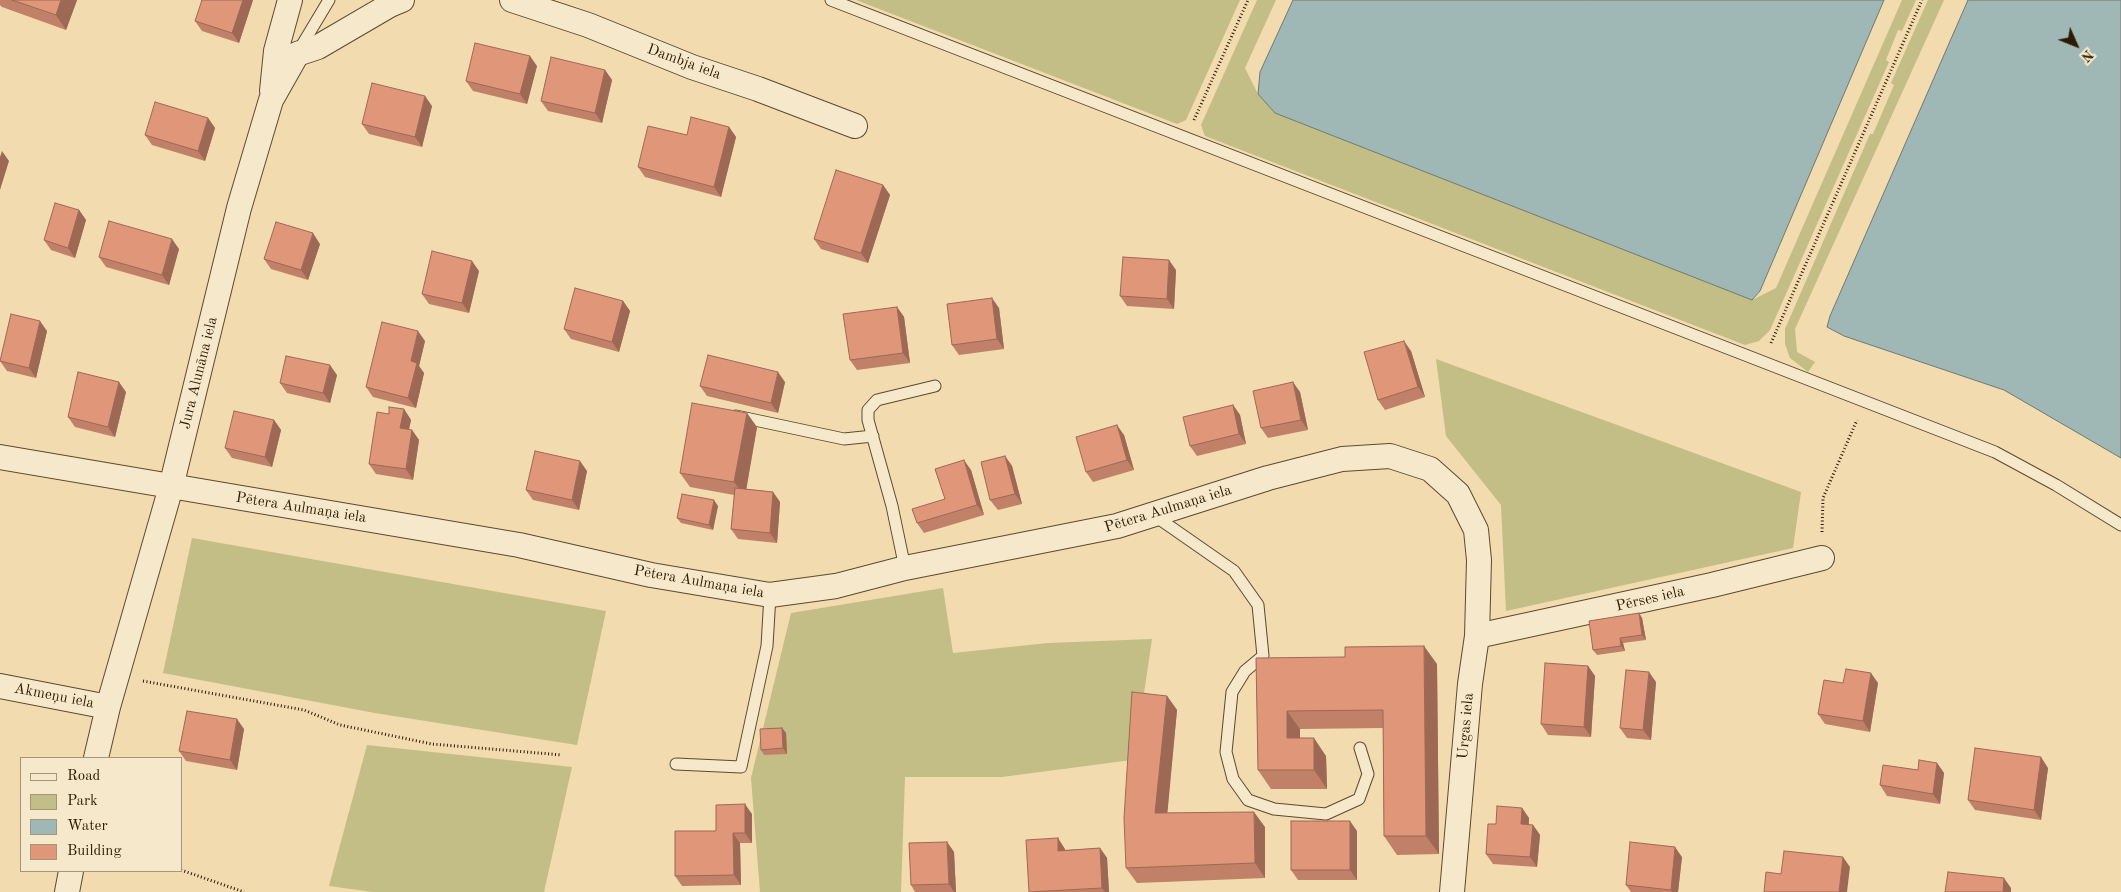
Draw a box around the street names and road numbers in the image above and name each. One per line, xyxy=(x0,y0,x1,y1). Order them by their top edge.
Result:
street label: Dambja iela xyxy=(644,40,724,84)
street label: Jura Alunāna iela xyxy=(176,315,222,431)
street label: Pētera Aulmaņa iela xyxy=(1102,481,1234,537)
street label: Pētera Aulmaņa iela xyxy=(234,489,368,527)
street label: Pētera Aulmaņa iela xyxy=(632,562,766,602)
street label: Pērses iela xyxy=(1614,582,1686,616)
street label: Akmeņu iela xyxy=(13,679,95,713)
street label: Urgas iela xyxy=(1454,692,1478,760)

